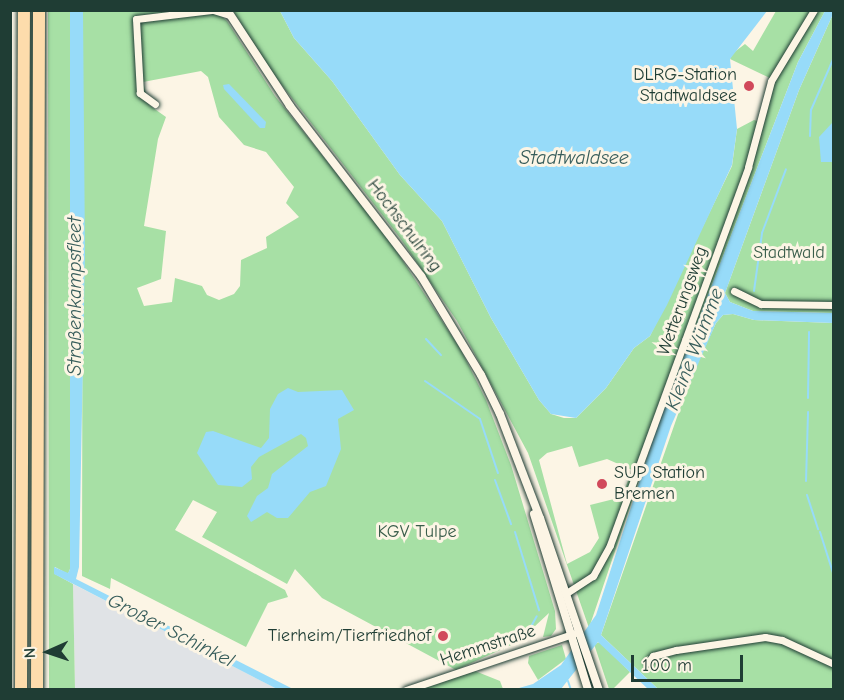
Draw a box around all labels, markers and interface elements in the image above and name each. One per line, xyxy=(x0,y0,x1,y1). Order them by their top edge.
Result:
place label: DLRG-Station Stadtwaldsee xyxy=(633,65,737,107)
marker: DLRG-Station Stadtwaldsee xyxy=(742,79,756,93)
water label: Stadtwaldsee xyxy=(519,145,629,169)
street label: Hochschulring xyxy=(362,175,446,277)
water label: Straßenkampsfleet xyxy=(62,217,86,375)
park label: Stadtwald xyxy=(753,242,825,264)
street label: Wetterungsweg xyxy=(653,244,713,358)
water label: Kleine Wümme xyxy=(660,284,728,414)
place label: SUP Station Bremen xyxy=(614,463,705,506)
marker: SUP Station Bremen xyxy=(595,477,609,491)
park label: KGV Tulpe xyxy=(377,521,457,543)
water label: Großer Schinkel xyxy=(104,588,238,672)
street label: Hemmstraße xyxy=(438,620,538,672)
north arrow xyxy=(18,622,78,682)
place label: Tierheim/Tierfriedhof xyxy=(268,625,431,647)
marker: Tierheim/Tierfriedhof xyxy=(436,629,450,643)
scale bar xyxy=(634,643,746,681)
text: N xyxy=(21,647,39,659)
text: 100 m xyxy=(642,655,692,676)

